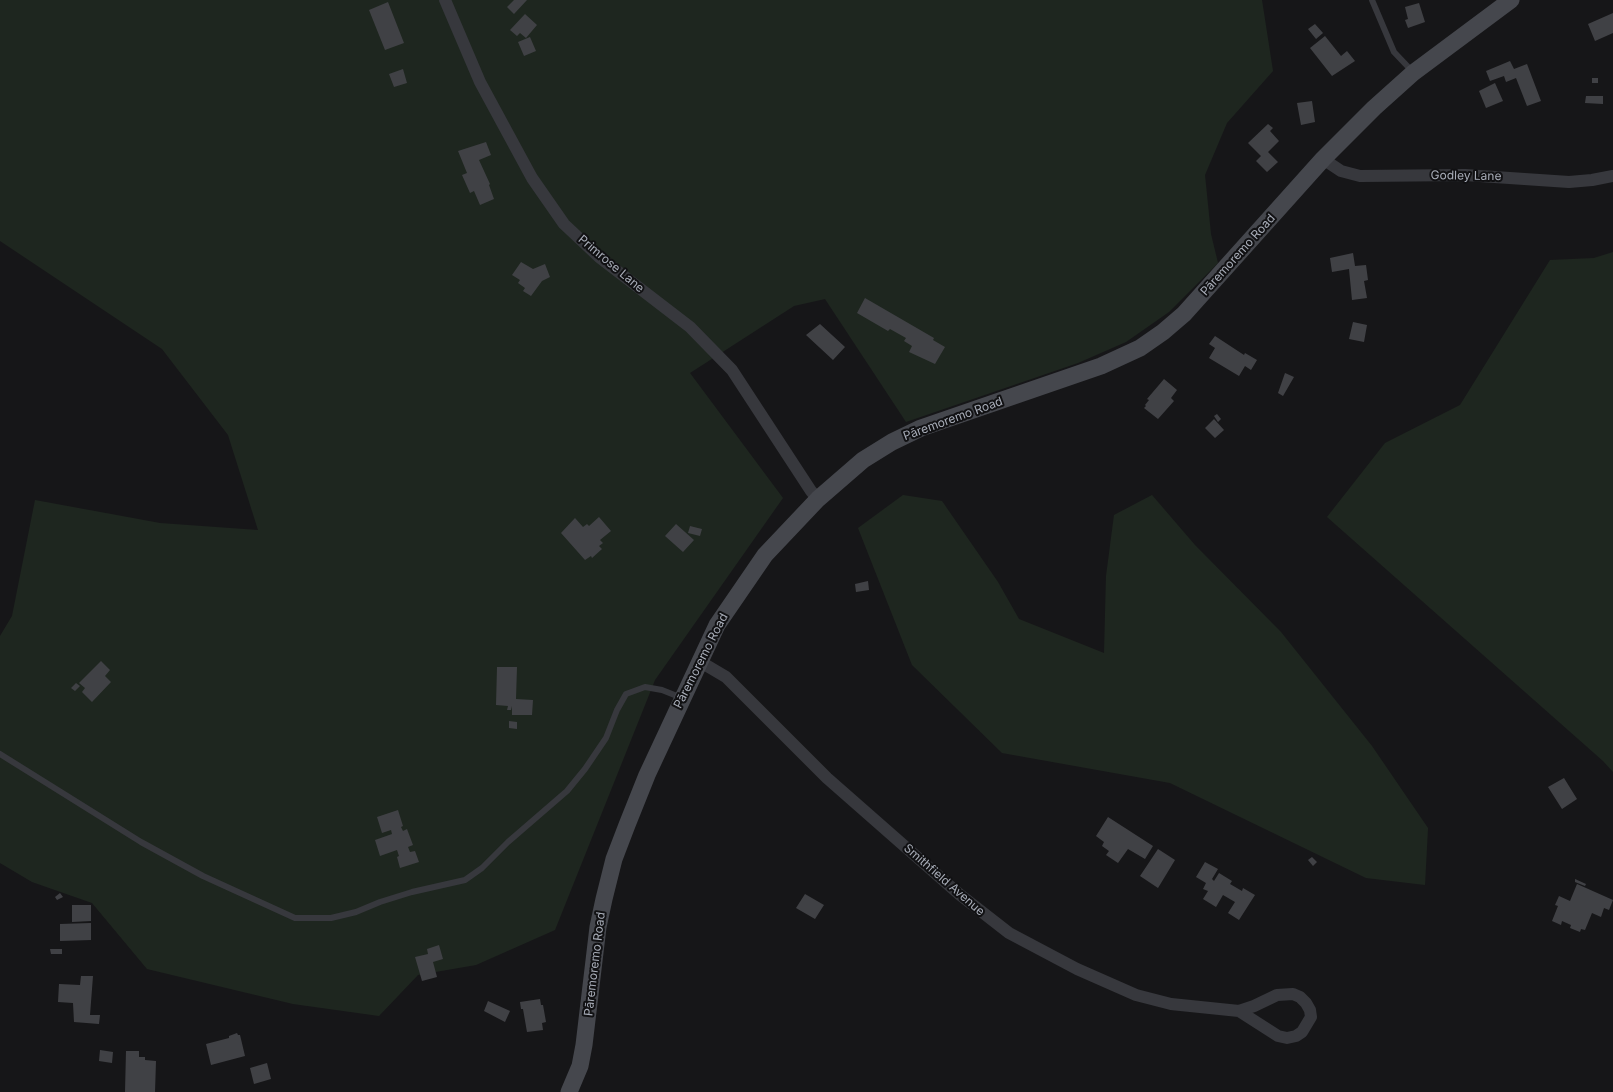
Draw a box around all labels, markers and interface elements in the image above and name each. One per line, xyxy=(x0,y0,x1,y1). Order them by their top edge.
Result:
street label: Godley Lane xyxy=(1430,168,1502,184)
street label: Pāremoremo Road xyxy=(1198,211,1278,299)
street label: Primrose Lane xyxy=(575,232,647,296)
street label: Pāremoremo Road xyxy=(901,394,1005,444)
street label: Pāremoremo Road xyxy=(671,611,731,711)
street label: Smithfield Avenue xyxy=(901,841,987,919)
street label: Pāremoremo Road xyxy=(581,911,609,1017)

